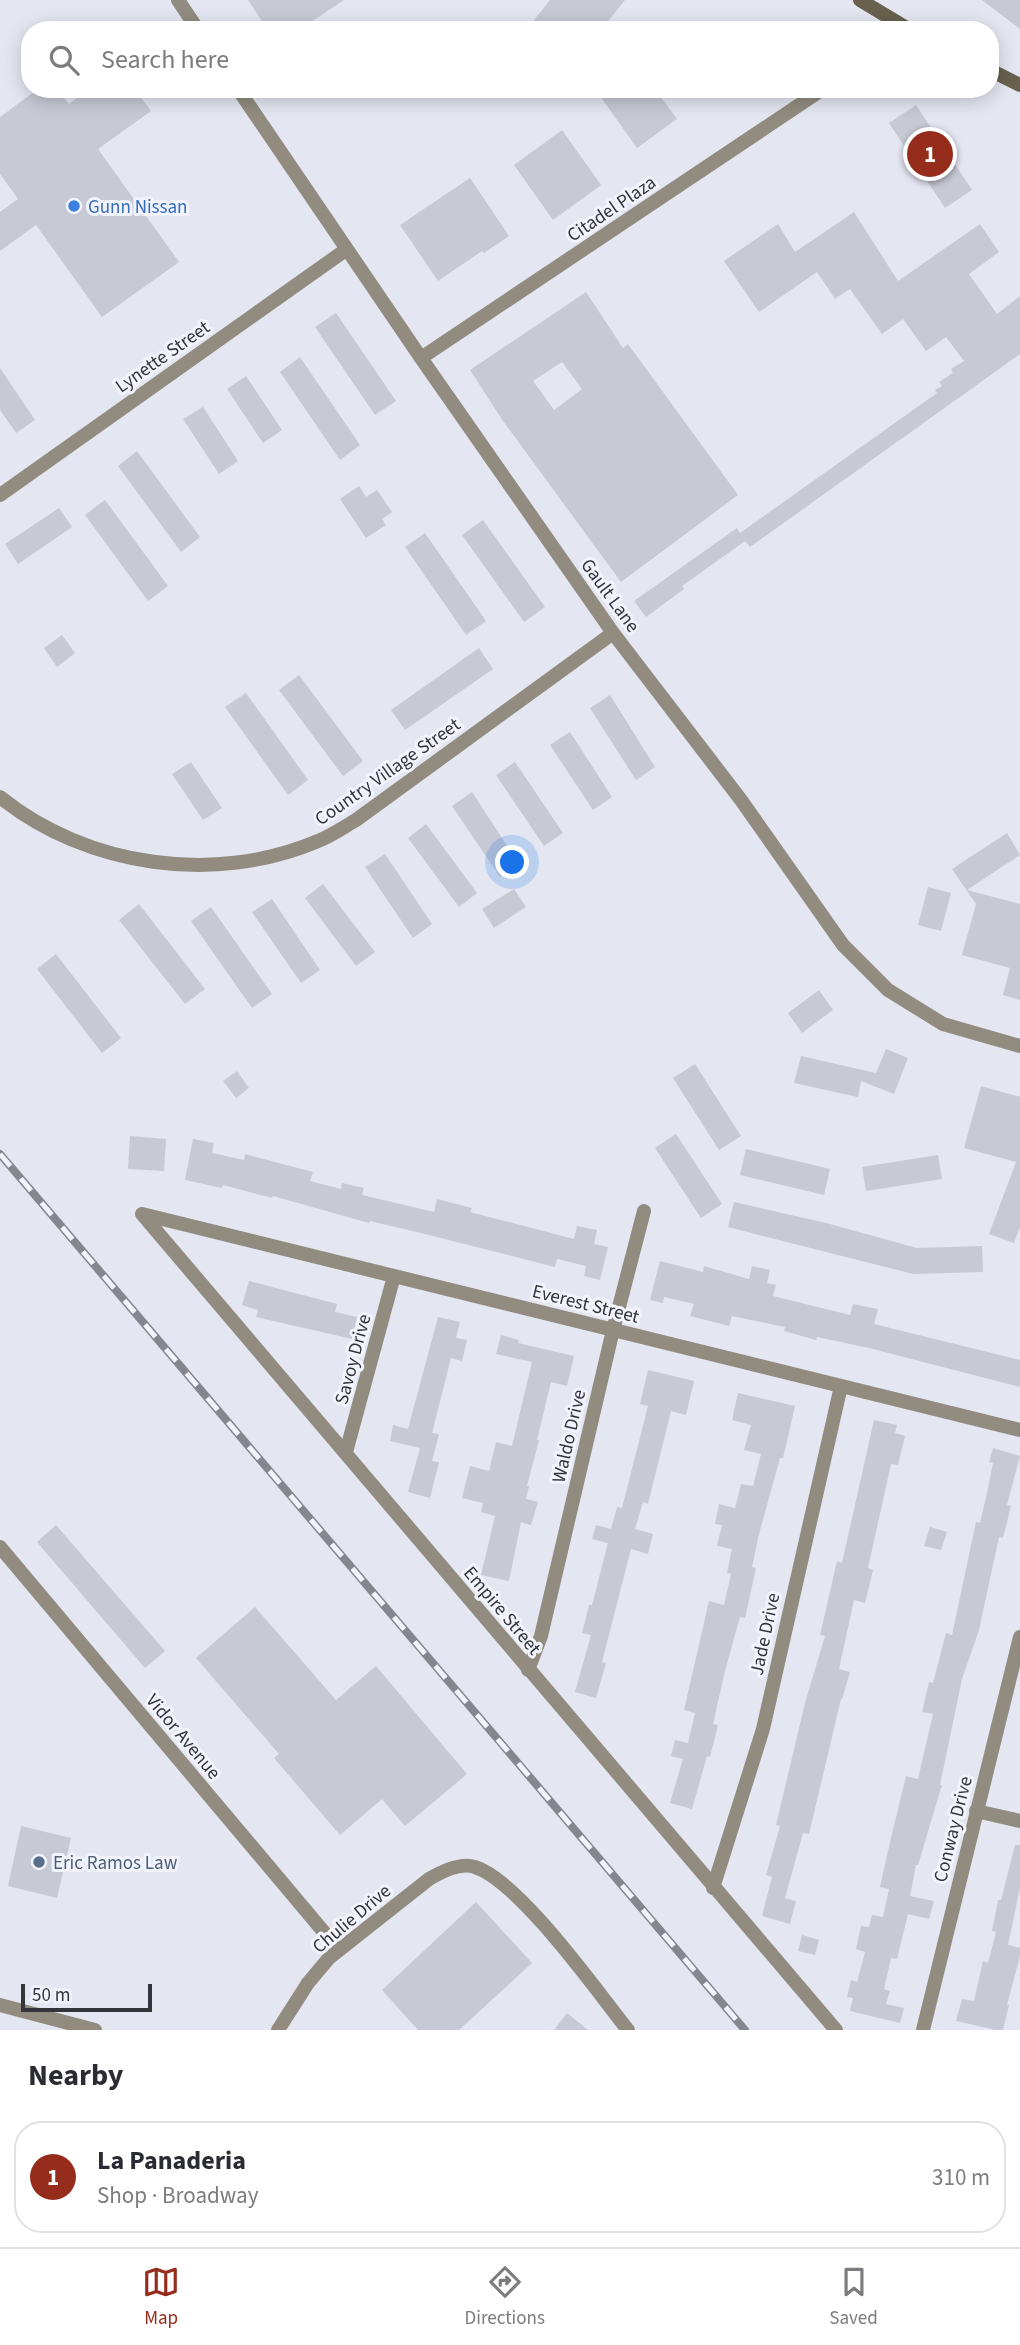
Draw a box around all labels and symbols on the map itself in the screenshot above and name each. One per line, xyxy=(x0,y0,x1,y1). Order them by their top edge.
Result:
pin: 1 xyxy=(907,128,953,180)
street label: Citadel Plaza xyxy=(562,169,662,249)
place label: Gunn Nissan xyxy=(88,194,188,221)
marker: Gunn Nissan xyxy=(66,198,82,214)
street label: Lynette Street xyxy=(110,314,216,400)
street label: Gault Lane xyxy=(574,553,646,638)
street label: Country Village Street xyxy=(310,712,466,833)
your location xyxy=(495,845,529,879)
street label: Everest Street xyxy=(529,1278,642,1331)
street label: Savoy Drive xyxy=(328,1311,378,1408)
street label: Waldo Drive xyxy=(546,1387,593,1486)
street label: Empire Street xyxy=(457,1561,547,1662)
street label: Jade Drive xyxy=(744,1591,787,1678)
street label: Vidor Avenue xyxy=(139,1688,227,1786)
street label: Conway Drive xyxy=(927,1773,980,1885)
place label: Eric Ramos Law xyxy=(53,1850,178,1877)
marker: Eric Ramos Law xyxy=(31,1854,47,1870)
street label: Chulie Drive xyxy=(307,1878,397,1960)
scale bar xyxy=(21,1981,152,2013)

